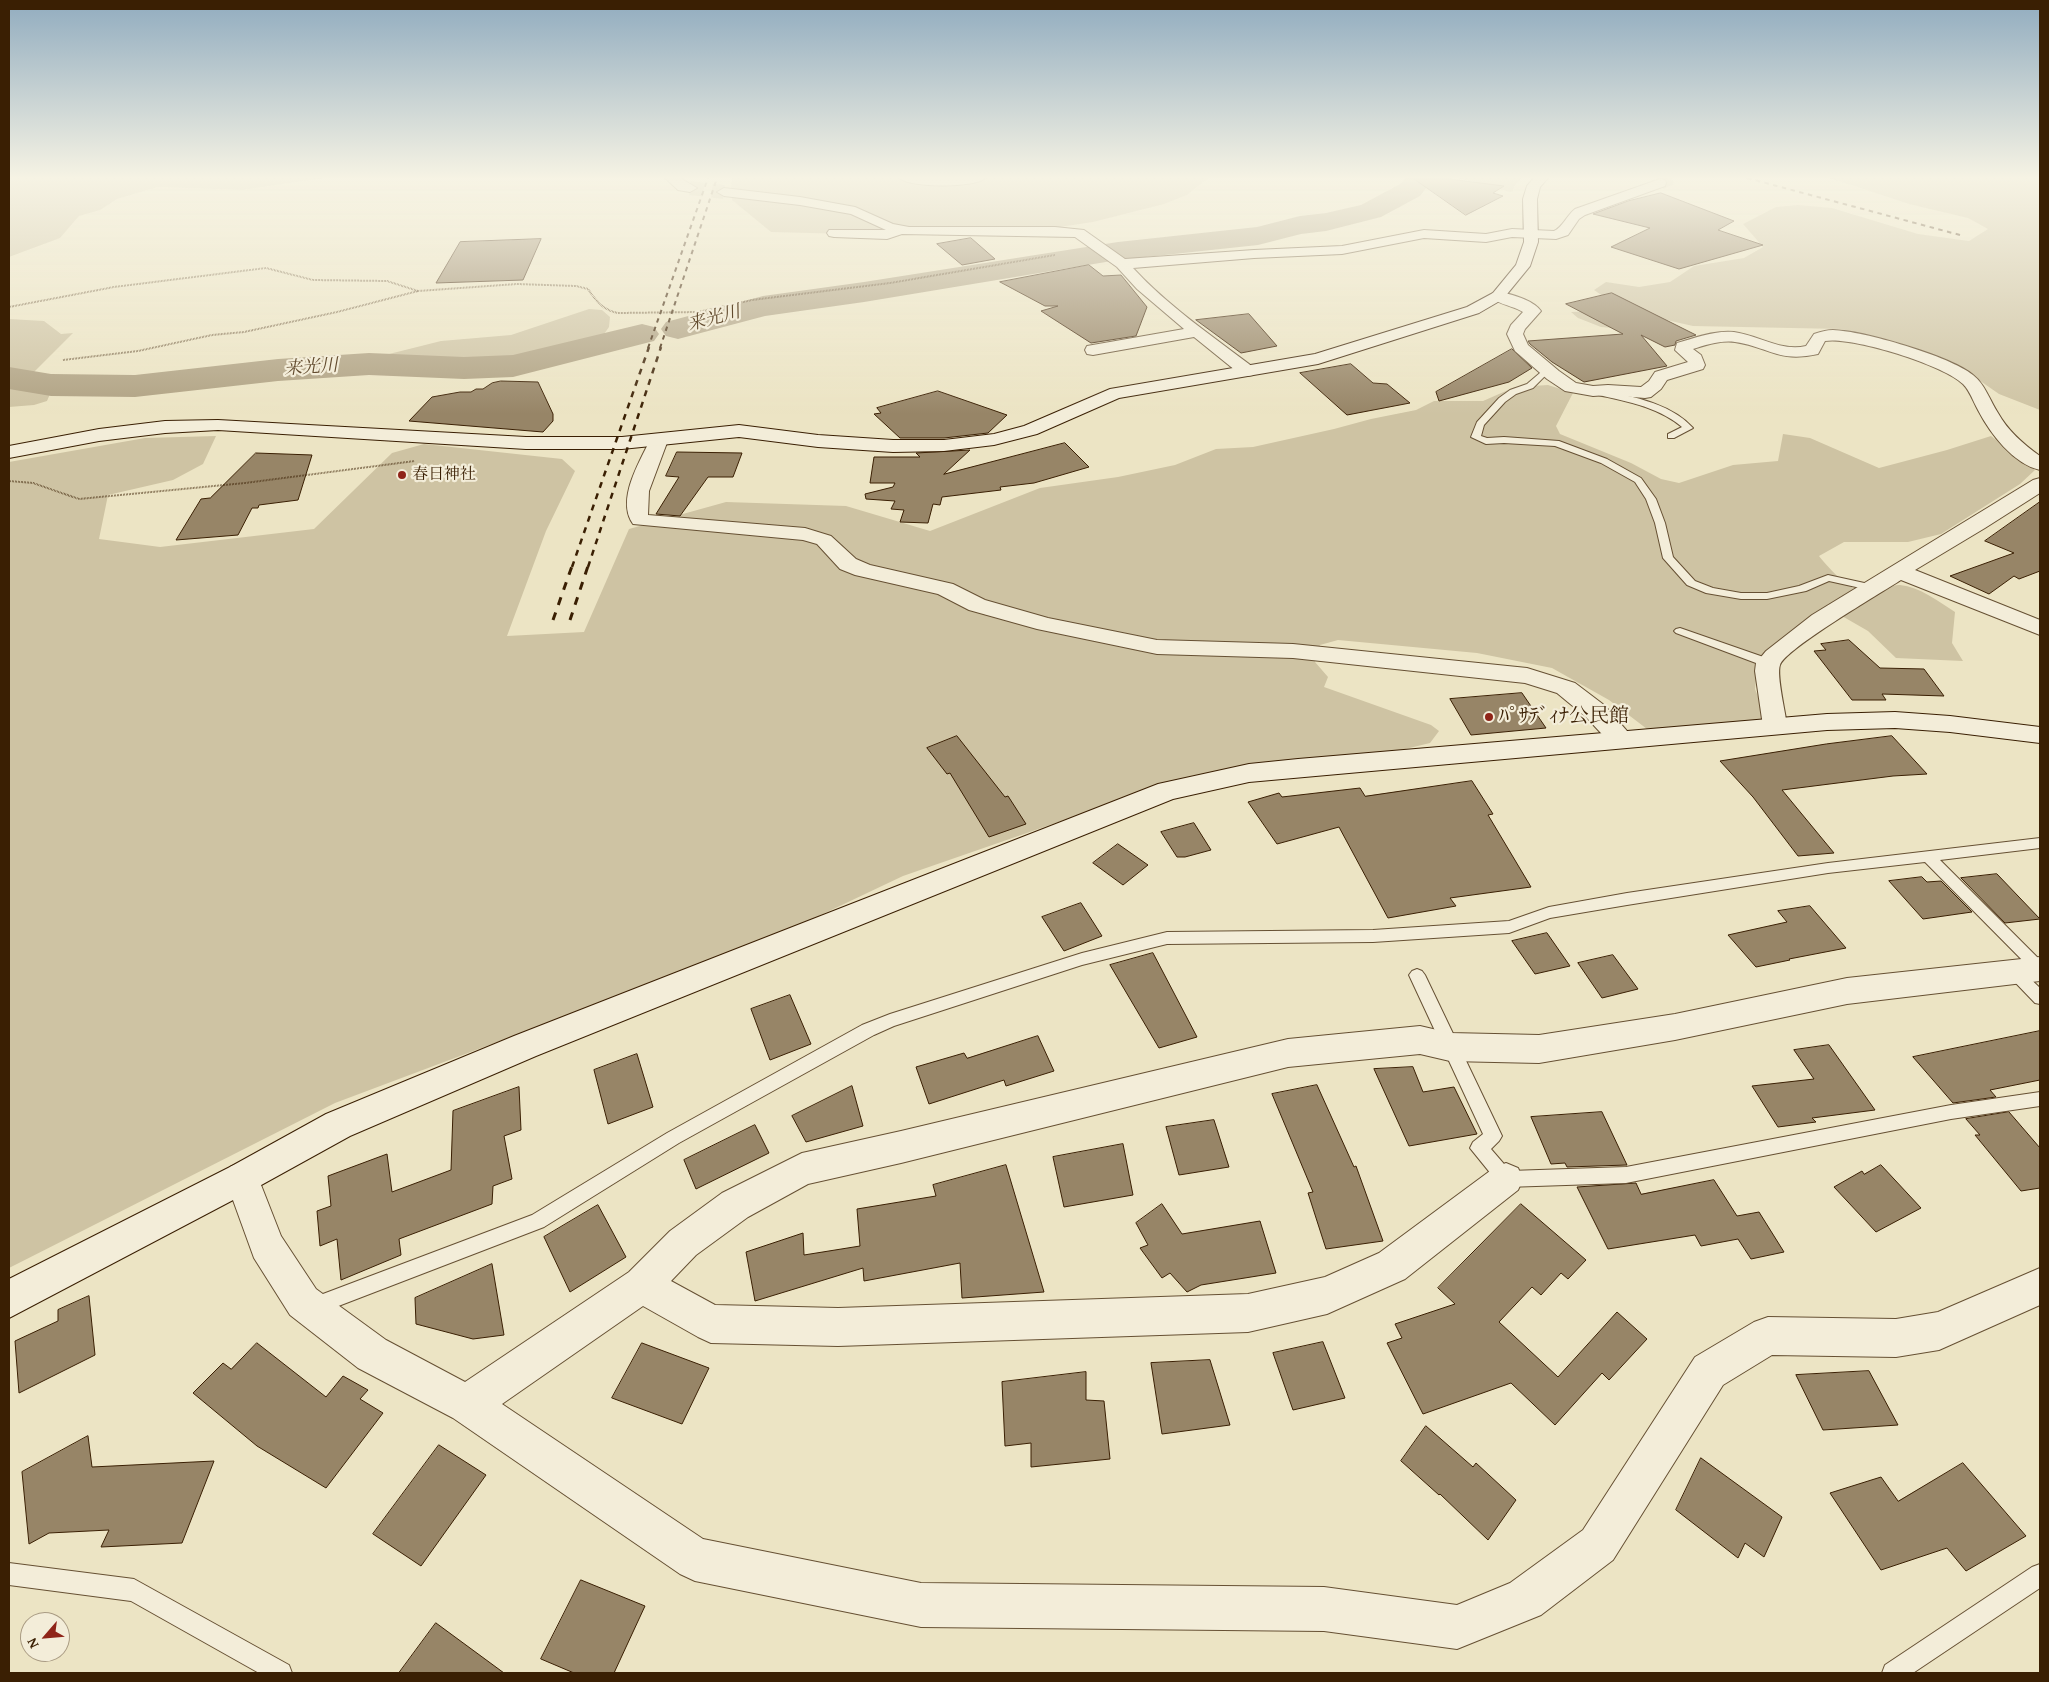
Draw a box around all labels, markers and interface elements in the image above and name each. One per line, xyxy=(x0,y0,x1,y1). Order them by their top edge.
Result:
water label: 来光川 xyxy=(685,302,743,336)
water label: 来光川 xyxy=(283,355,339,381)
place label: 春日神社 xyxy=(412,465,476,485)
marker: 春日神社 xyxy=(396,469,408,481)
place label: ﾊﾟｻﾃﾞｨﾅ公民館 xyxy=(1499,705,1629,729)
marker: ﾊﾟｻﾃﾞｨﾅ公民館 xyxy=(1483,711,1495,723)
north arrow xyxy=(20,1612,70,1662)
text: N xyxy=(21,1635,44,1652)

